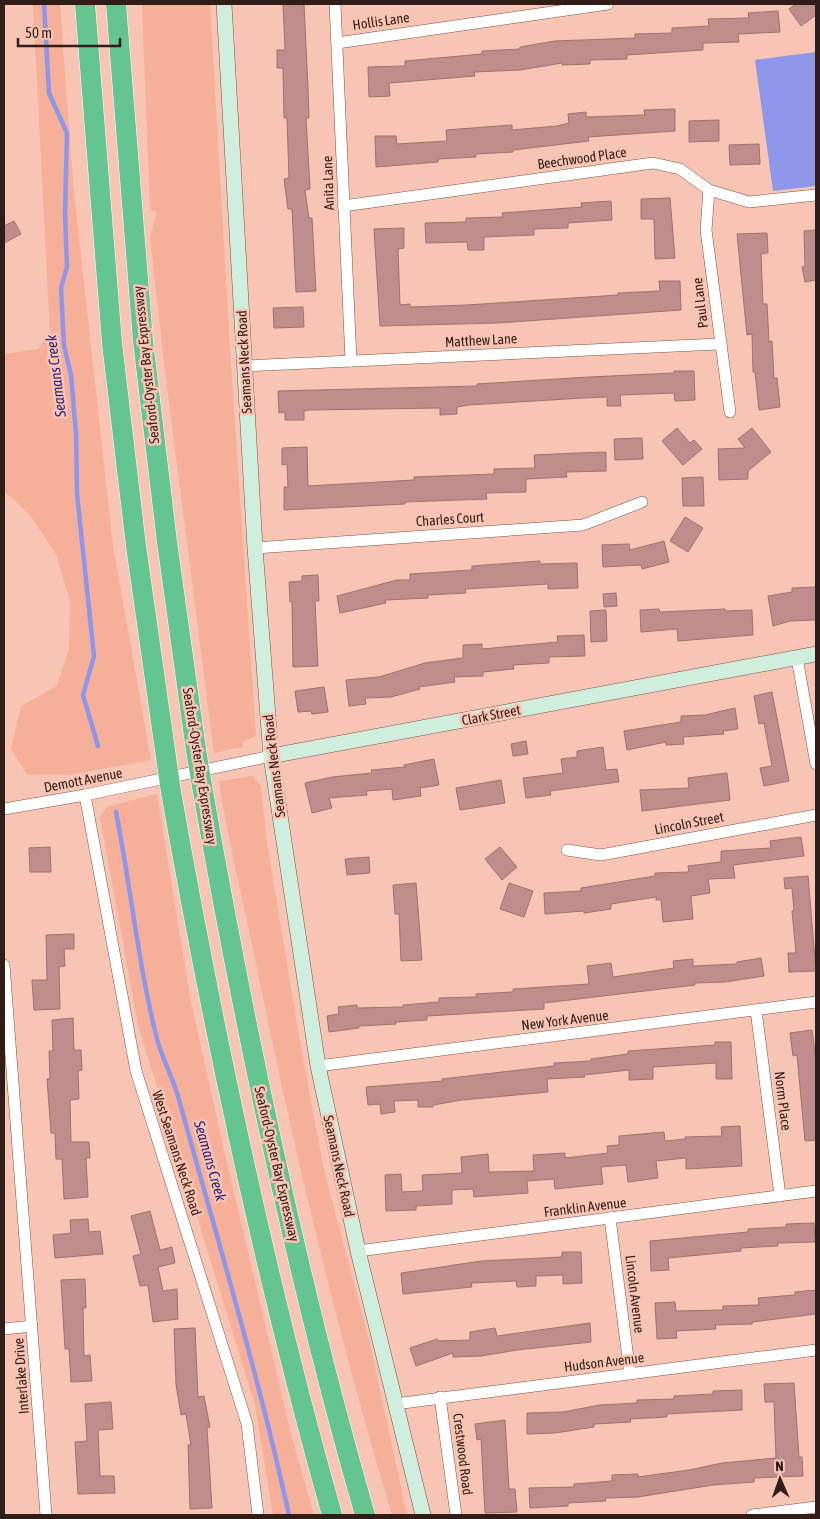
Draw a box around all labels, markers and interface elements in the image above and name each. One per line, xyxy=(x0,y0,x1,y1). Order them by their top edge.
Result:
street label: Hollis Lane xyxy=(352,9,410,33)
scale bar xyxy=(18,15,120,47)
text: 50 m xyxy=(25,24,52,41)
street label: Beechwood Place xyxy=(536,144,628,172)
street label: Anita Lane xyxy=(319,156,337,210)
street label: Paul Lane xyxy=(689,277,711,329)
street label: Seaford-Oyster Bay Expressway xyxy=(130,285,162,445)
street label: Seamans Neck Road xyxy=(233,310,255,414)
street label: Matthew Lane xyxy=(444,330,518,350)
water label: Seamans Creek xyxy=(42,334,69,419)
street label: Charles Court xyxy=(415,509,485,529)
street label: Seaford-Oyster Bay Expressway xyxy=(180,686,220,846)
street label: Clark Street xyxy=(460,701,522,729)
street label: Seamans Neck Road xyxy=(260,714,288,818)
street label: Demott Avenue xyxy=(42,765,124,795)
street label: Lincoln Street xyxy=(653,808,725,838)
street label: New York Avenue xyxy=(521,1007,609,1033)
street label: Norm Place xyxy=(771,1070,795,1132)
street label: Seaford-Oyster Bay Expressway xyxy=(251,1085,303,1243)
street label: West Seamans Neck Road xyxy=(149,1088,205,1218)
street label: Seamans Neck Road xyxy=(320,1114,358,1218)
water label: Seamans Creek xyxy=(191,1118,230,1203)
street label: Franklin Avenue xyxy=(543,1194,627,1220)
street label: Lincoln Avenue xyxy=(622,1254,648,1334)
street label: Interlake Drive xyxy=(10,1337,32,1415)
street label: Hudson Avenue xyxy=(563,1349,645,1375)
street label: Crestwood Road xyxy=(450,1412,476,1496)
north arrow xyxy=(755,1454,805,1504)
text: N xyxy=(775,1458,784,1474)

